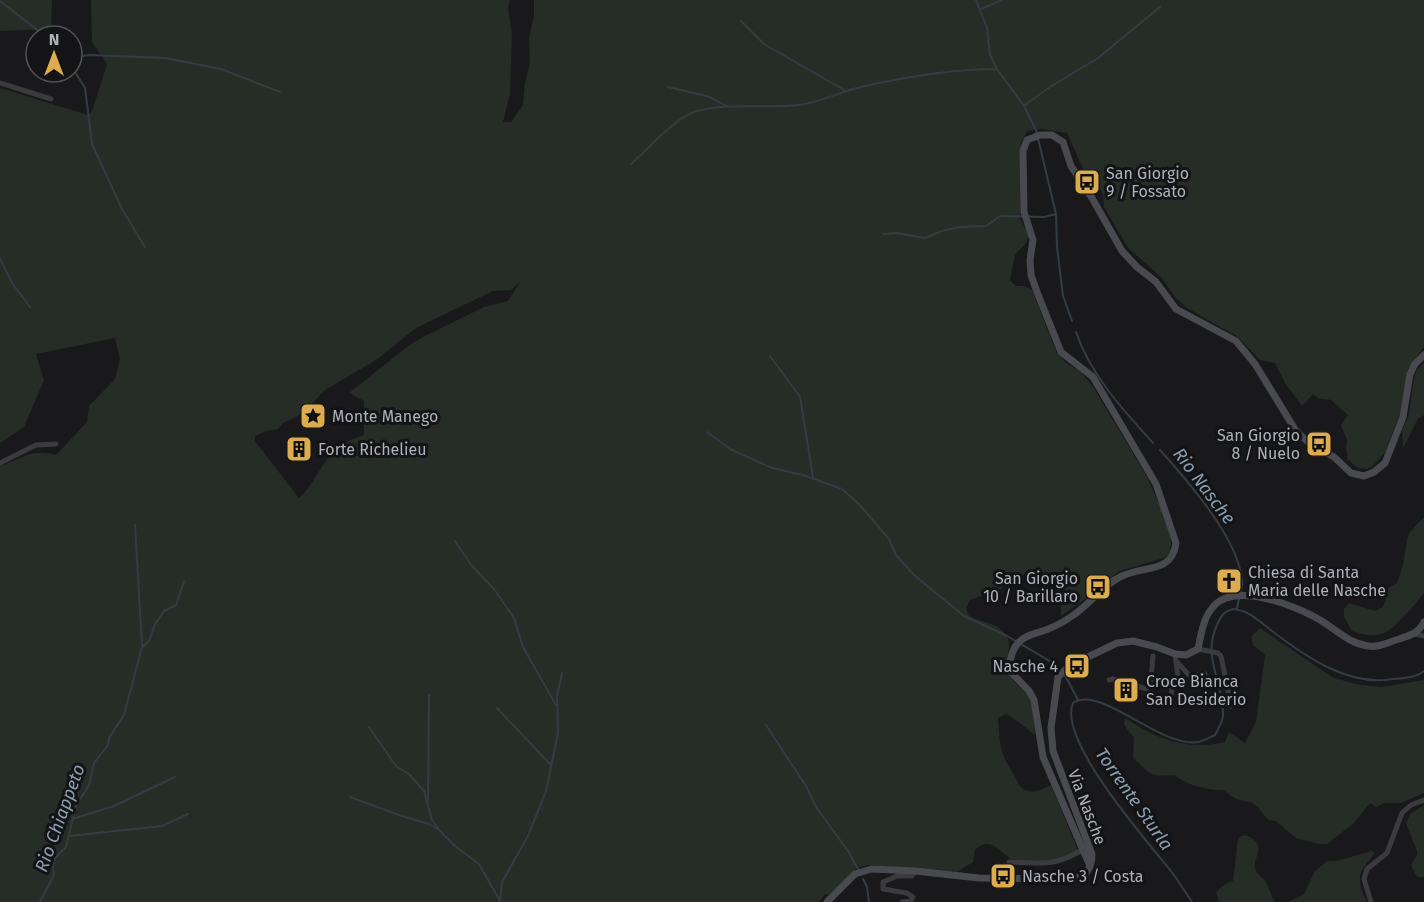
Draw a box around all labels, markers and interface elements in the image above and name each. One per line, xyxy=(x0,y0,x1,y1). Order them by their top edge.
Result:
north arrow xyxy=(24,24,84,84)
text: N xyxy=(49,30,59,49)
place label: San Giorgio 9 / Fossato xyxy=(1106,164,1189,201)
bus stop icon: San Giorgio 9 / Fossato xyxy=(1072,167,1102,197)
place icon: Monte Manego xyxy=(298,401,328,431)
place label: Monte Manego xyxy=(332,407,438,426)
place label: San Giorgio 8 / Nuelo xyxy=(1217,426,1300,463)
bus stop icon: San Giorgio 8 / Nuelo xyxy=(1304,429,1334,459)
building icon: Forte Richelieu xyxy=(284,434,314,464)
place label: Forte Richelieu xyxy=(318,440,426,459)
water label: Rio Nasche xyxy=(1168,443,1240,529)
place label: Chiesa di Santa Maria delle Nasche xyxy=(1248,563,1386,600)
church icon: Chiesa di Santa Maria delle Nasche xyxy=(1214,566,1244,596)
place label: San Giorgio 10 / Barillaro xyxy=(983,569,1078,606)
bus stop icon: San Giorgio 10 / Barillaro xyxy=(1083,572,1113,602)
bus stop icon: Nasche 4 xyxy=(1062,651,1092,681)
place label: Nasche 4 xyxy=(993,657,1058,676)
place label: Croce Bianca San Desiderio xyxy=(1146,672,1246,709)
building icon: Croce Bianca San Desiderio xyxy=(1111,675,1141,705)
water label: Torrente Sturla xyxy=(1091,743,1177,855)
water label: Rio Chiappeto xyxy=(30,761,90,875)
street label: Via Nasche xyxy=(1064,767,1110,847)
bus stop icon: Nasche 3 / Costa xyxy=(988,861,1018,891)
place label: Nasche 3 / Costa xyxy=(1022,867,1144,886)

